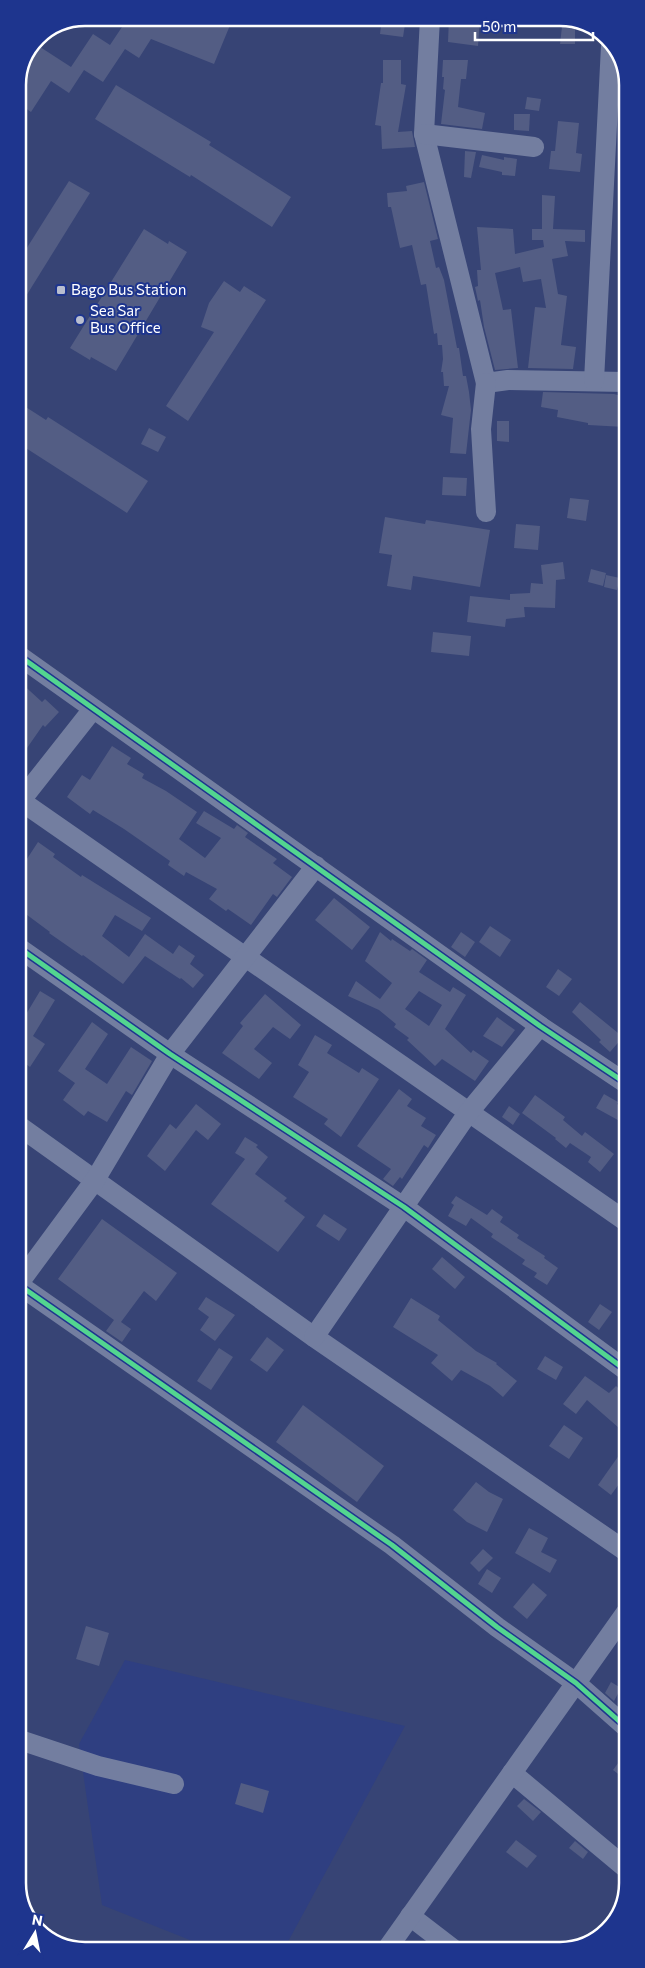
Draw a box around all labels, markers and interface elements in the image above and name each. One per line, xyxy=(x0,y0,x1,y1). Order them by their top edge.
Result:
scale bar xyxy=(475,10,592,42)
text: 50 m xyxy=(482,17,516,35)
place label: Bago Bus Station xyxy=(71,280,186,298)
marker: Bago Bus Station xyxy=(55,284,67,296)
place label: Sea Sar Bus Office xyxy=(90,301,161,336)
marker: Sea Sar Bus Office xyxy=(74,314,86,326)
north arrow xyxy=(10,1908,60,1958)
text: N xyxy=(31,1910,44,1929)

